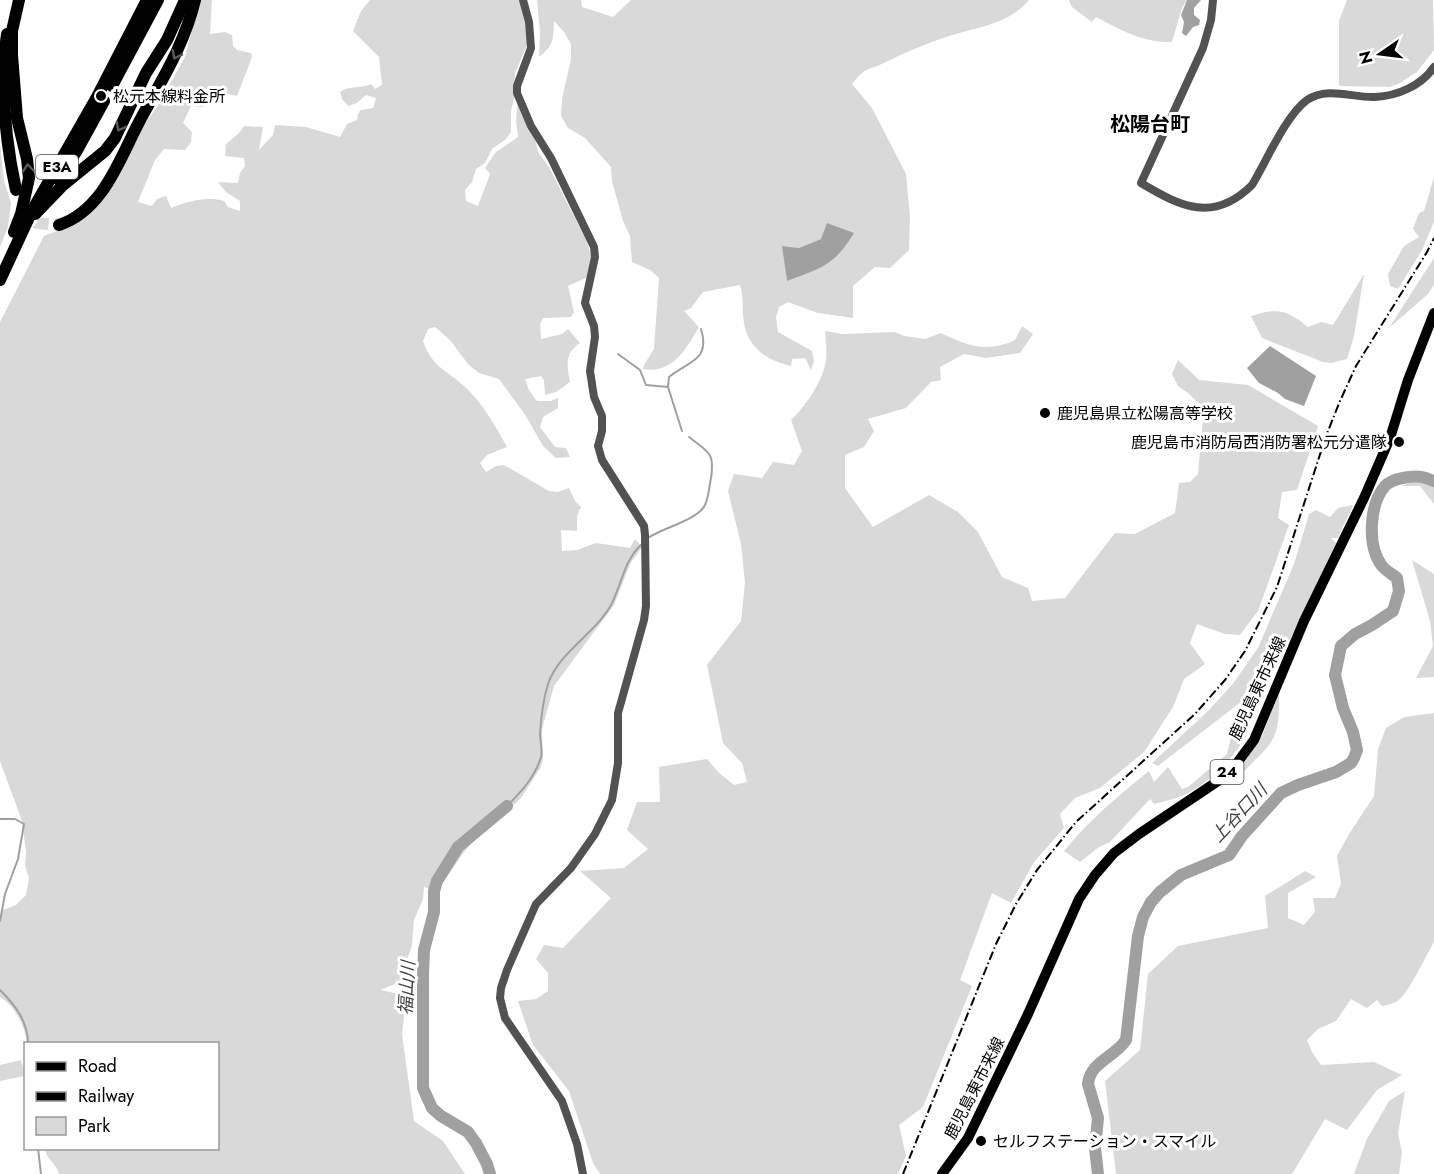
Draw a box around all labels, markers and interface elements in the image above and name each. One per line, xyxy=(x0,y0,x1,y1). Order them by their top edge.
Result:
north arrow xyxy=(1350,24,1410,84)
one-way arrow xyxy=(171,49,183,60)
text: N xyxy=(1353,49,1379,66)
place label: 松元本線料金所 xyxy=(113,85,225,108)
marker: 松元本線料金所 xyxy=(94,89,108,103)
district label: 松陽台町 xyxy=(1110,110,1190,139)
one-way arrow xyxy=(116,121,127,131)
road number: E3A xyxy=(36,155,78,179)
one-way arrow xyxy=(22,164,35,173)
place label: 鹿児島県立松陽高等学校 xyxy=(1057,402,1233,425)
marker: 鹿児島県立松陽高等学校 xyxy=(1038,406,1052,420)
place label: 鹿児島市消防局西消防署松元分遣隊 xyxy=(1131,431,1387,454)
marker: 鹿児島市消防局西消防署松元分遣隊 xyxy=(1392,435,1406,449)
street label: 鹿児島東市来線 xyxy=(1223,633,1292,744)
road number: 24 xyxy=(1210,760,1244,784)
water label: 上谷口川 xyxy=(1205,776,1274,848)
water label: 福山川 xyxy=(393,958,421,1016)
street label: 鹿児島東市来線 xyxy=(939,1033,1010,1143)
legend xyxy=(24,1042,219,1150)
text: Road xyxy=(78,1053,117,1079)
text: Railway xyxy=(78,1083,134,1109)
text: Park xyxy=(78,1113,110,1139)
place label: セルフステーション・スマイル xyxy=(993,1130,1216,1153)
marker: セルフステーション・スマイル xyxy=(974,1134,988,1148)

